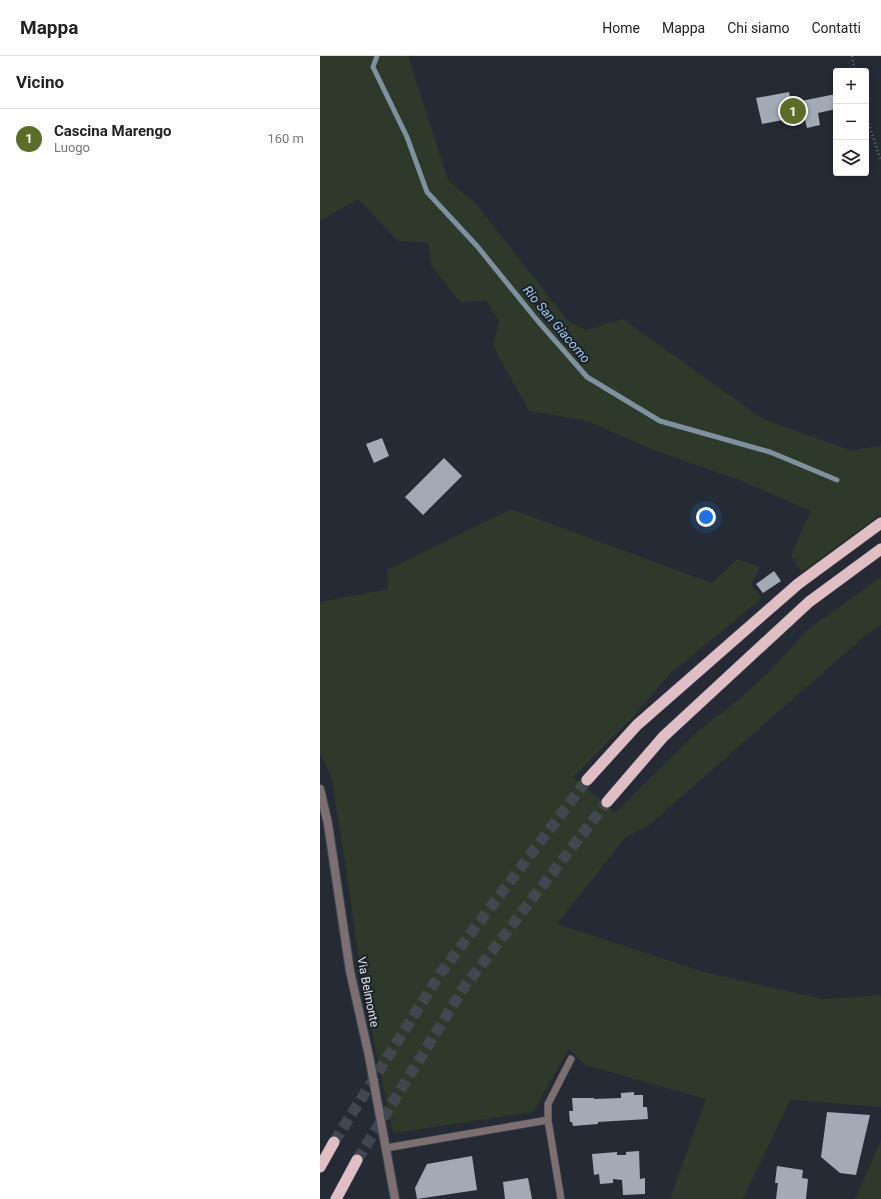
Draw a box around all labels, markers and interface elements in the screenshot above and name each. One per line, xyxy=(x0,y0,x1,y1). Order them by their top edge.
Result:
text: Mappa xyxy=(20,16,78,39)
text: Home xyxy=(602,20,640,36)
text: Mappa xyxy=(662,20,705,36)
text: Chi siamo xyxy=(727,20,789,36)
text: Contatti xyxy=(811,20,861,36)
map controls xyxy=(833,68,869,176)
button: + xyxy=(833,68,869,104)
text: Vicino xyxy=(16,72,64,92)
pin: 1 xyxy=(780,96,806,126)
button: − xyxy=(833,104,869,140)
text: Cascina Marengo xyxy=(54,122,172,140)
text: 1 xyxy=(25,131,33,146)
text: 160 m xyxy=(267,131,304,146)
text: Luogo xyxy=(54,140,90,155)
button: layers xyxy=(833,140,869,176)
water label: Rio San Giacomo xyxy=(520,283,593,366)
your location xyxy=(696,507,716,527)
street label: Via Belmonte xyxy=(354,956,382,1028)

